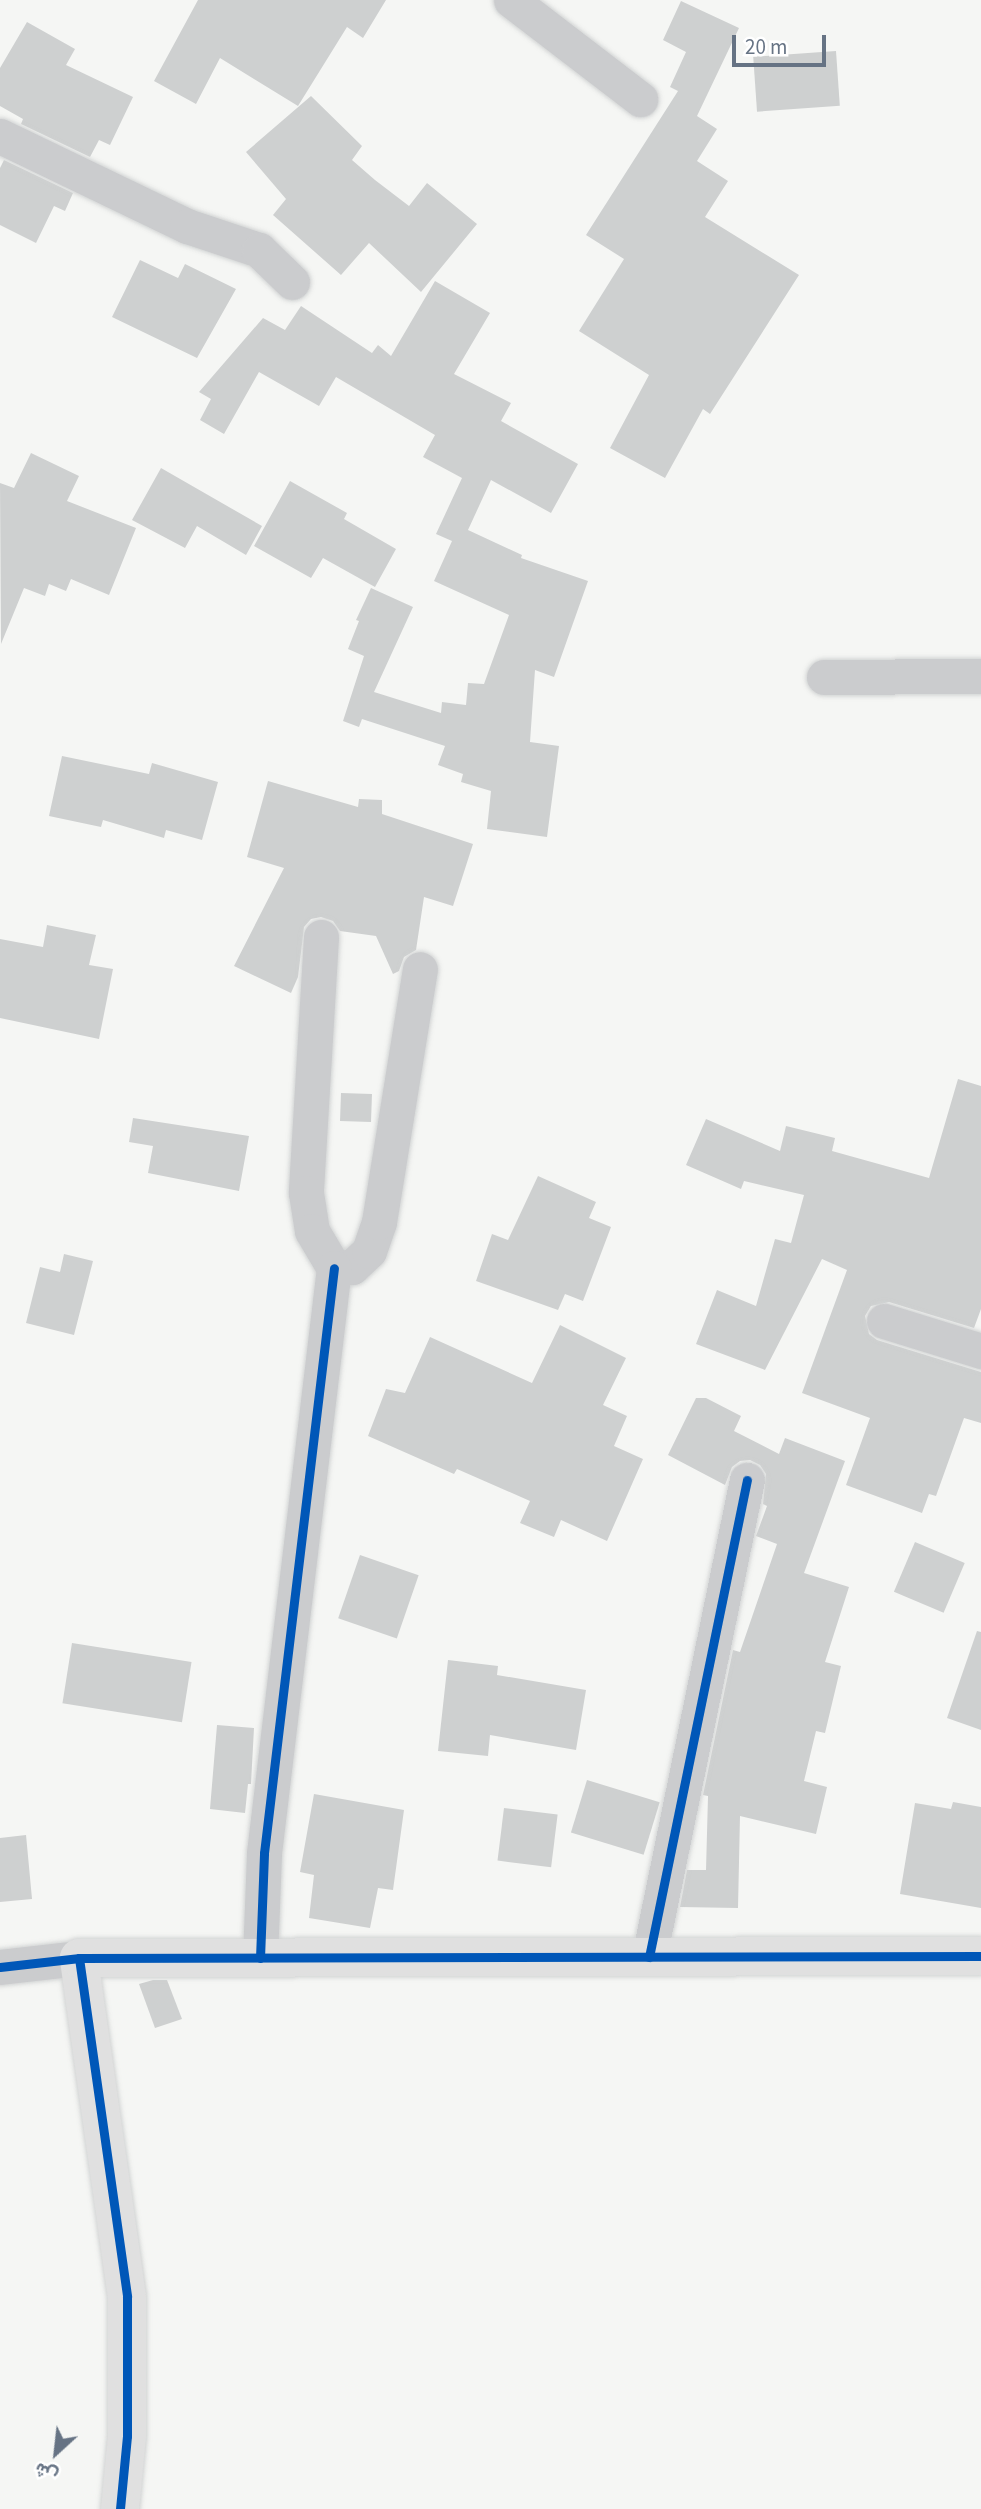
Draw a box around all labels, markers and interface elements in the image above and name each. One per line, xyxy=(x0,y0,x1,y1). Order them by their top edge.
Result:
scale bar xyxy=(736,21,830,65)
text: 20 m xyxy=(745,32,787,62)
north arrow xyxy=(21,2418,91,2488)
text: ش xyxy=(30,2455,63,2489)

